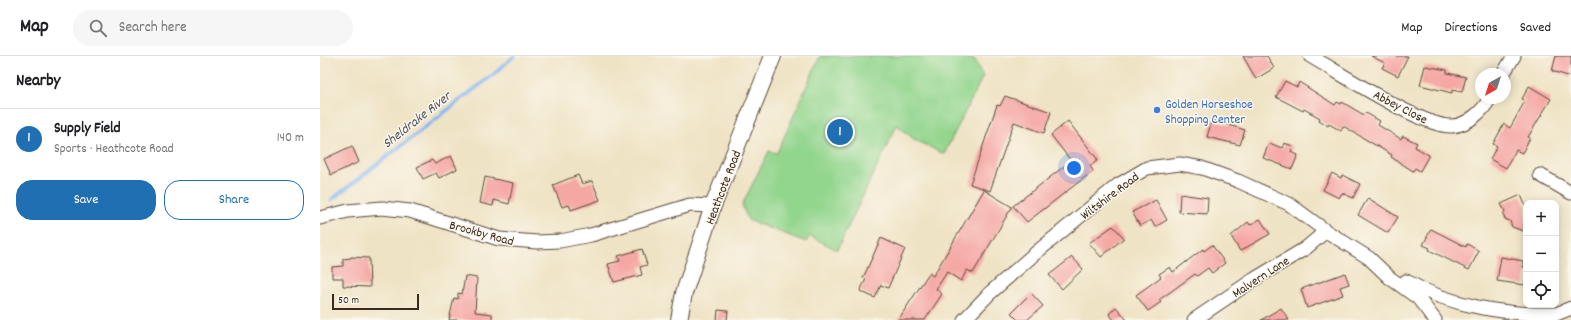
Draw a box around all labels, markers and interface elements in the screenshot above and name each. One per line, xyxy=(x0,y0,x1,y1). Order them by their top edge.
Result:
search box xyxy=(73,10,353,46)
text: Map xyxy=(20,14,49,41)
icon: search xyxy=(87,17,109,39)
text: Search here xyxy=(119,17,187,39)
text: Map xyxy=(1401,18,1423,38)
text: Directions xyxy=(1445,18,1498,38)
text: Saved xyxy=(1520,18,1551,38)
north arrow xyxy=(1475,68,1511,104)
text: Nearby xyxy=(16,70,60,94)
water label: Sheldrake River xyxy=(379,86,457,154)
street label: Abbey Close xyxy=(1369,86,1431,130)
place label: Golden Horseshoe Shopping Center xyxy=(1165,96,1253,130)
marker: Golden Horseshoe Shopping Center xyxy=(1152,105,1162,115)
pin: 1 xyxy=(827,117,853,147)
text: Supply Field xyxy=(54,118,121,140)
text: 1 xyxy=(28,129,30,148)
text: 140 m xyxy=(277,129,304,148)
text: Sports · Heathcote Road xyxy=(54,140,174,159)
street label: Heathcote Road xyxy=(701,148,747,228)
your location xyxy=(1064,158,1084,178)
street label: Wiltshire Road xyxy=(1077,169,1144,225)
button: Save xyxy=(16,180,156,220)
button: Share xyxy=(164,180,304,220)
map controls xyxy=(1523,200,1559,308)
button: + xyxy=(1523,200,1559,236)
street label: Brookby Road xyxy=(447,217,516,252)
button: − xyxy=(1523,236,1559,272)
street label: Malvern Lane xyxy=(1229,252,1294,304)
button: locate xyxy=(1523,272,1559,308)
scale bar xyxy=(332,292,419,311)
text: 50 m xyxy=(338,293,359,309)

